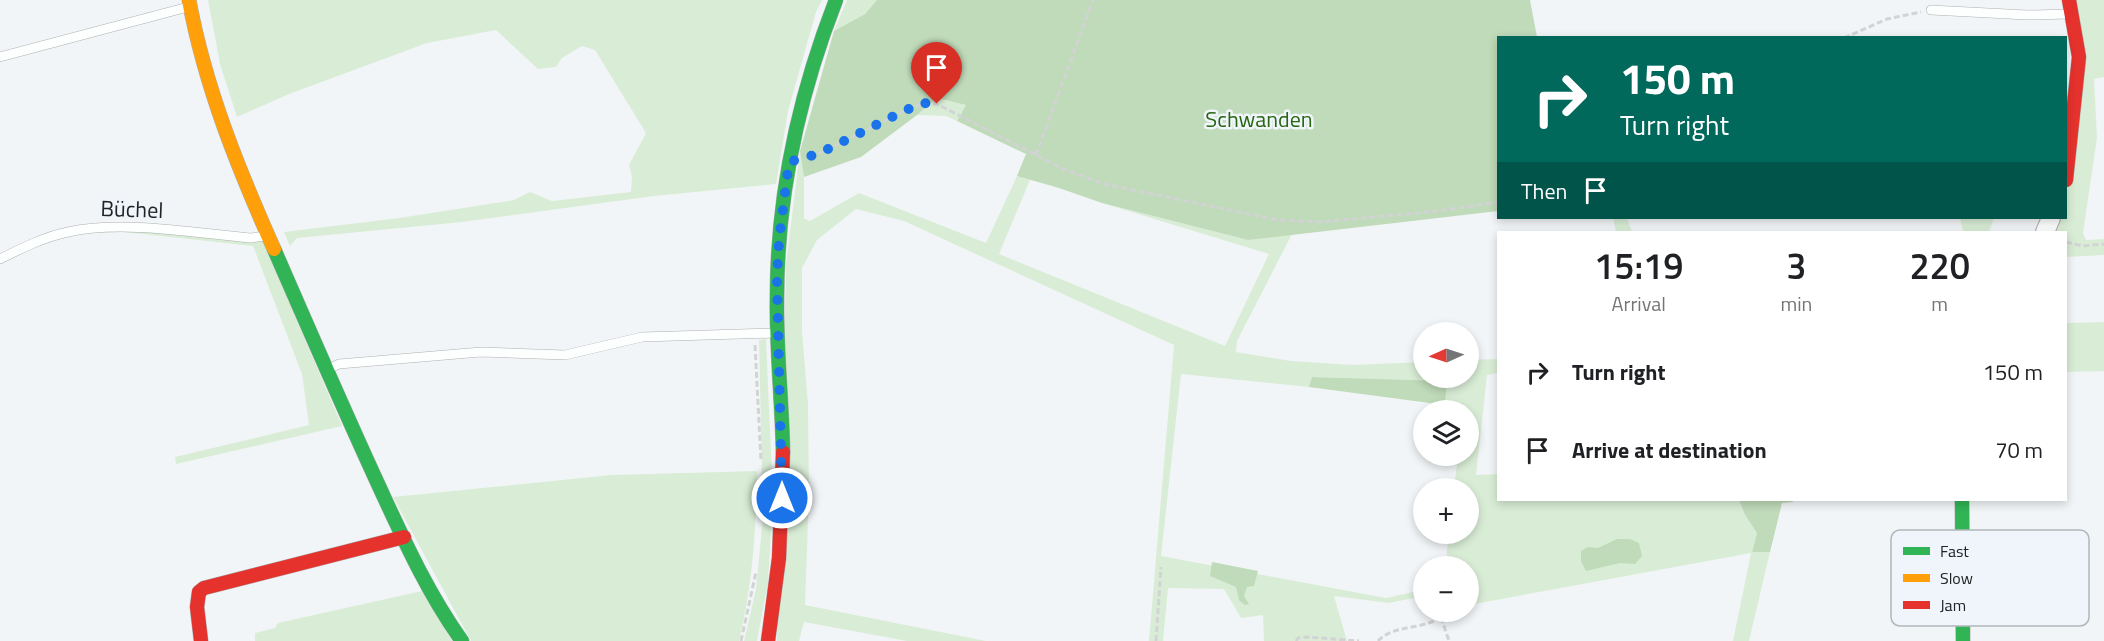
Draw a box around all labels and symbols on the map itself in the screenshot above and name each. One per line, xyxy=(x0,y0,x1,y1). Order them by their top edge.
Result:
pin xyxy=(911,42,962,104)
park label: Schwanden xyxy=(1205,102,1313,136)
street label: Büchel xyxy=(100,191,164,227)
north arrow xyxy=(1413,322,1479,388)
position arrow xyxy=(750,466,814,530)
legend xyxy=(1891,530,2089,626)
text: Fast xyxy=(1940,539,1969,563)
text: Slow xyxy=(1940,566,1973,590)
text: Jam xyxy=(1940,593,1966,617)

